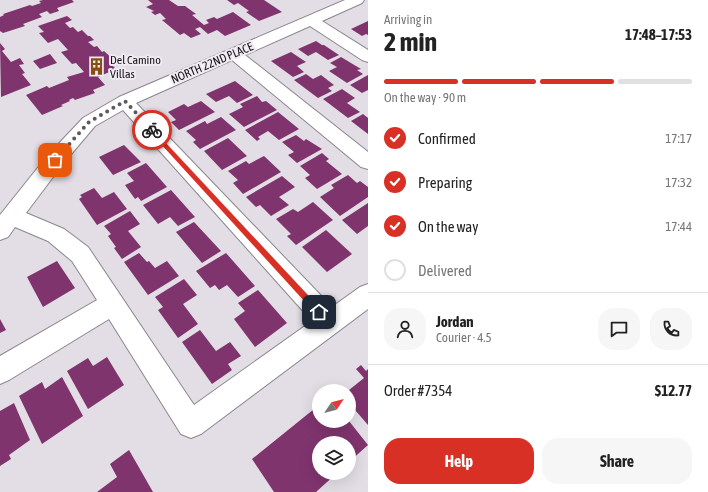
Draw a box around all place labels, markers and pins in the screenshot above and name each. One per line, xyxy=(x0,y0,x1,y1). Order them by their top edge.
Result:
place label: Del Camino Villas xyxy=(110,53,161,81)
building icon: Del Camino Villas xyxy=(87,57,107,77)
pin xyxy=(38,143,72,177)
pin xyxy=(302,295,336,329)

